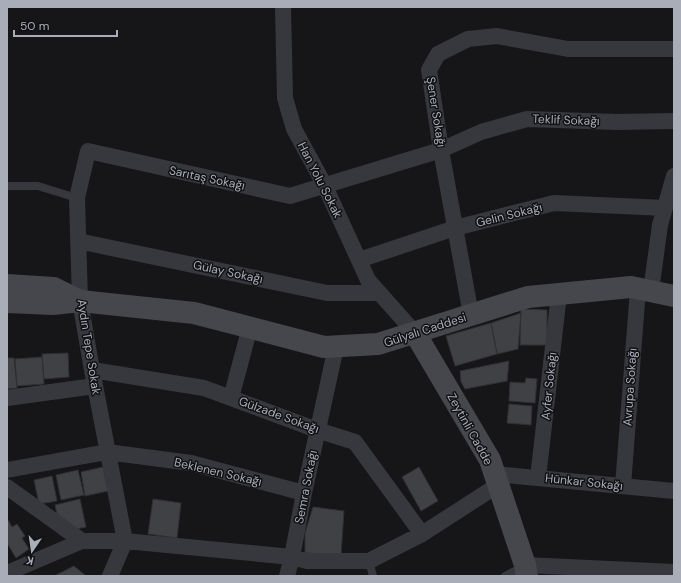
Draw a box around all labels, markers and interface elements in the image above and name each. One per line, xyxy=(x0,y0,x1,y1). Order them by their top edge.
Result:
scale bar xyxy=(14,12,117,38)
text: 50 m xyxy=(20,18,49,34)
street label: Şener Sokağı xyxy=(423,76,449,148)
street label: Teklif Sokağı xyxy=(532,111,600,129)
street label: Han Yolu Sokak xyxy=(294,139,346,221)
street label: Sarıtaş Sokağı xyxy=(168,162,246,194)
street label: Gelin Sokağı xyxy=(474,199,544,231)
street label: Gülay Sokağı xyxy=(192,257,264,287)
street label: Aydın Tepe Sokak xyxy=(74,298,104,396)
street label: Gülyalı Caddesi xyxy=(382,309,468,351)
street label: Avrupa Sokağı xyxy=(619,347,641,427)
street label: Ayfer Sokağı xyxy=(537,351,561,421)
street label: Zeytinli Cadde xyxy=(444,390,496,468)
street label: Gülzade Sokağı xyxy=(237,393,321,437)
street label: Semra Sokağı xyxy=(291,449,321,525)
street label: Beklenen Sokağı xyxy=(173,454,263,490)
street label: Hünkar Sokağı xyxy=(544,470,624,494)
north arrow xyxy=(12,531,52,571)
text: K xyxy=(25,553,35,568)

